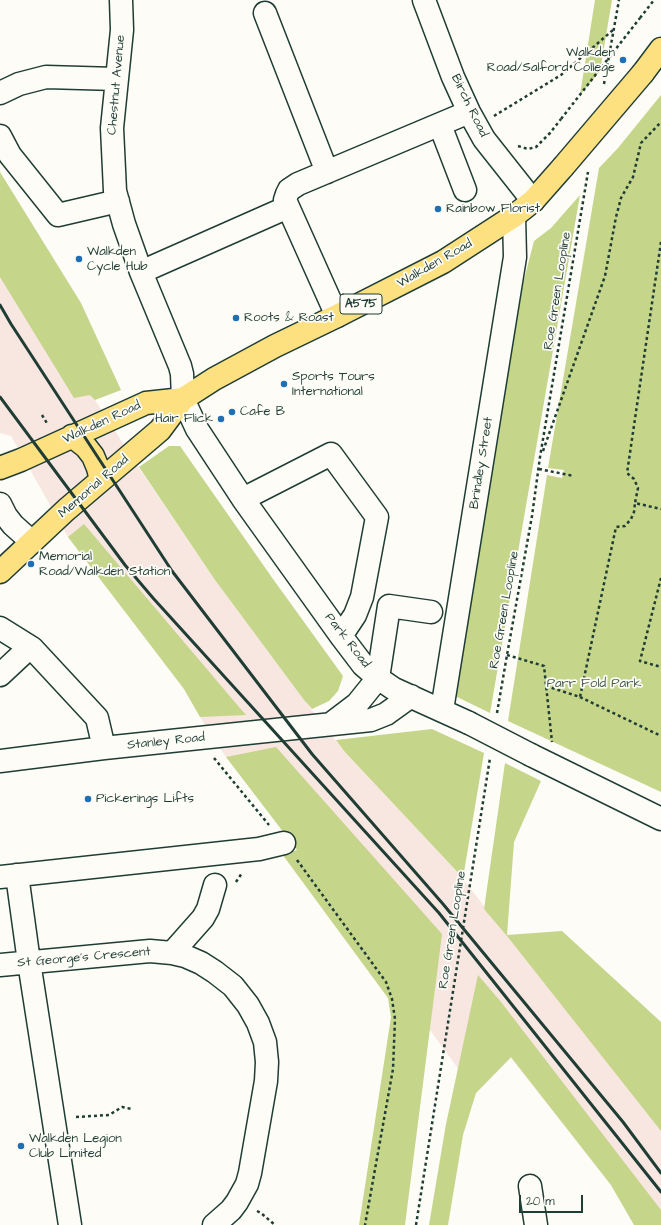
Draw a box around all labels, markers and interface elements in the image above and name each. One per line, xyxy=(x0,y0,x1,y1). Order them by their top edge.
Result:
street label: Chestnut Avenue xyxy=(105,34,129,136)
place label: Walkden Road/Salford College xyxy=(487,45,615,76)
marker: Walkden Road/Salford College xyxy=(618,55,628,65)
street label: Birch Road xyxy=(447,72,491,140)
place label: Rainbow Florist xyxy=(446,201,540,217)
marker: Rainbow Florist xyxy=(433,204,443,214)
street label: Roe Green Loopline xyxy=(541,231,575,351)
street label: Walkden Road xyxy=(395,236,475,292)
place label: Walkden Cycle Hub xyxy=(87,244,148,275)
marker: Walkden Cycle Hub xyxy=(74,254,84,264)
road number: A575 xyxy=(340,294,382,314)
place label: Roots & Roast xyxy=(244,310,334,326)
marker: Roots & Roast xyxy=(231,313,241,323)
place label: Sports Tours International xyxy=(292,369,375,400)
marker: Sports Tours International xyxy=(279,379,289,389)
street label: Walkden Road xyxy=(61,398,143,448)
place label: Cafe B xyxy=(240,404,285,420)
marker: Cafe B xyxy=(227,407,237,417)
place label: Hair Flick xyxy=(155,411,213,427)
marker: Hair Flick xyxy=(216,414,226,424)
street label: Brindley Street xyxy=(467,416,497,510)
street label: Memorial Road xyxy=(56,452,132,522)
place label: Memorial Road/Walkden Station xyxy=(39,549,170,580)
street label: Roe Green Loopline xyxy=(487,550,523,670)
marker: Memorial Road/Walkden Station xyxy=(26,559,36,569)
street label: Park Road xyxy=(321,611,373,671)
park label: Parr Fold Park xyxy=(547,676,641,692)
street label: Stanley Road xyxy=(126,730,206,754)
place label: Pickerings Lifts xyxy=(96,791,194,807)
marker: Pickerings Lifts xyxy=(83,794,93,804)
street label: Roe Green Loopline xyxy=(436,870,470,990)
street label: St George's Crescent xyxy=(17,944,151,972)
place label: Walkden Legion Club Limited xyxy=(29,1131,122,1162)
marker: Walkden Legion Club Limited xyxy=(16,1141,26,1151)
scale bar xyxy=(521,1187,585,1213)
text: 20 m xyxy=(526,1193,555,1210)

